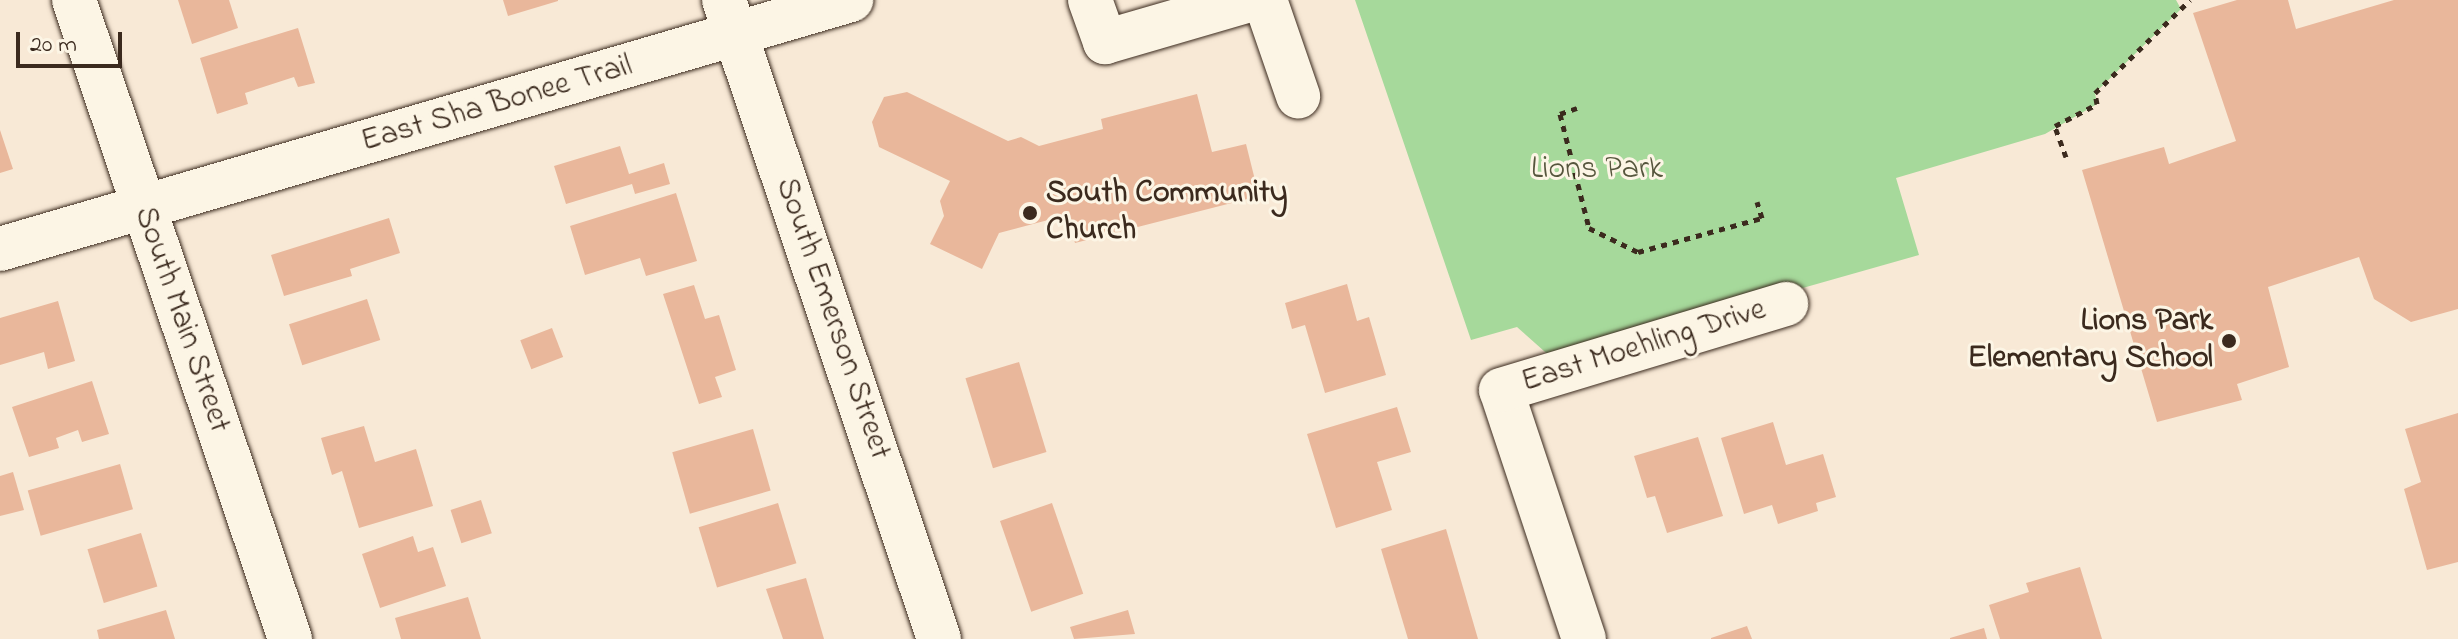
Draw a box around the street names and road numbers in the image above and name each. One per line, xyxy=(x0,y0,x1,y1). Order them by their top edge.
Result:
street label: East Sha Bonee Trail xyxy=(357,48,637,162)
street label: South Emerson Street xyxy=(766,173,898,465)
street label: South Main Street xyxy=(124,202,238,438)
street label: East Moehling Drive xyxy=(1517,292,1771,402)

